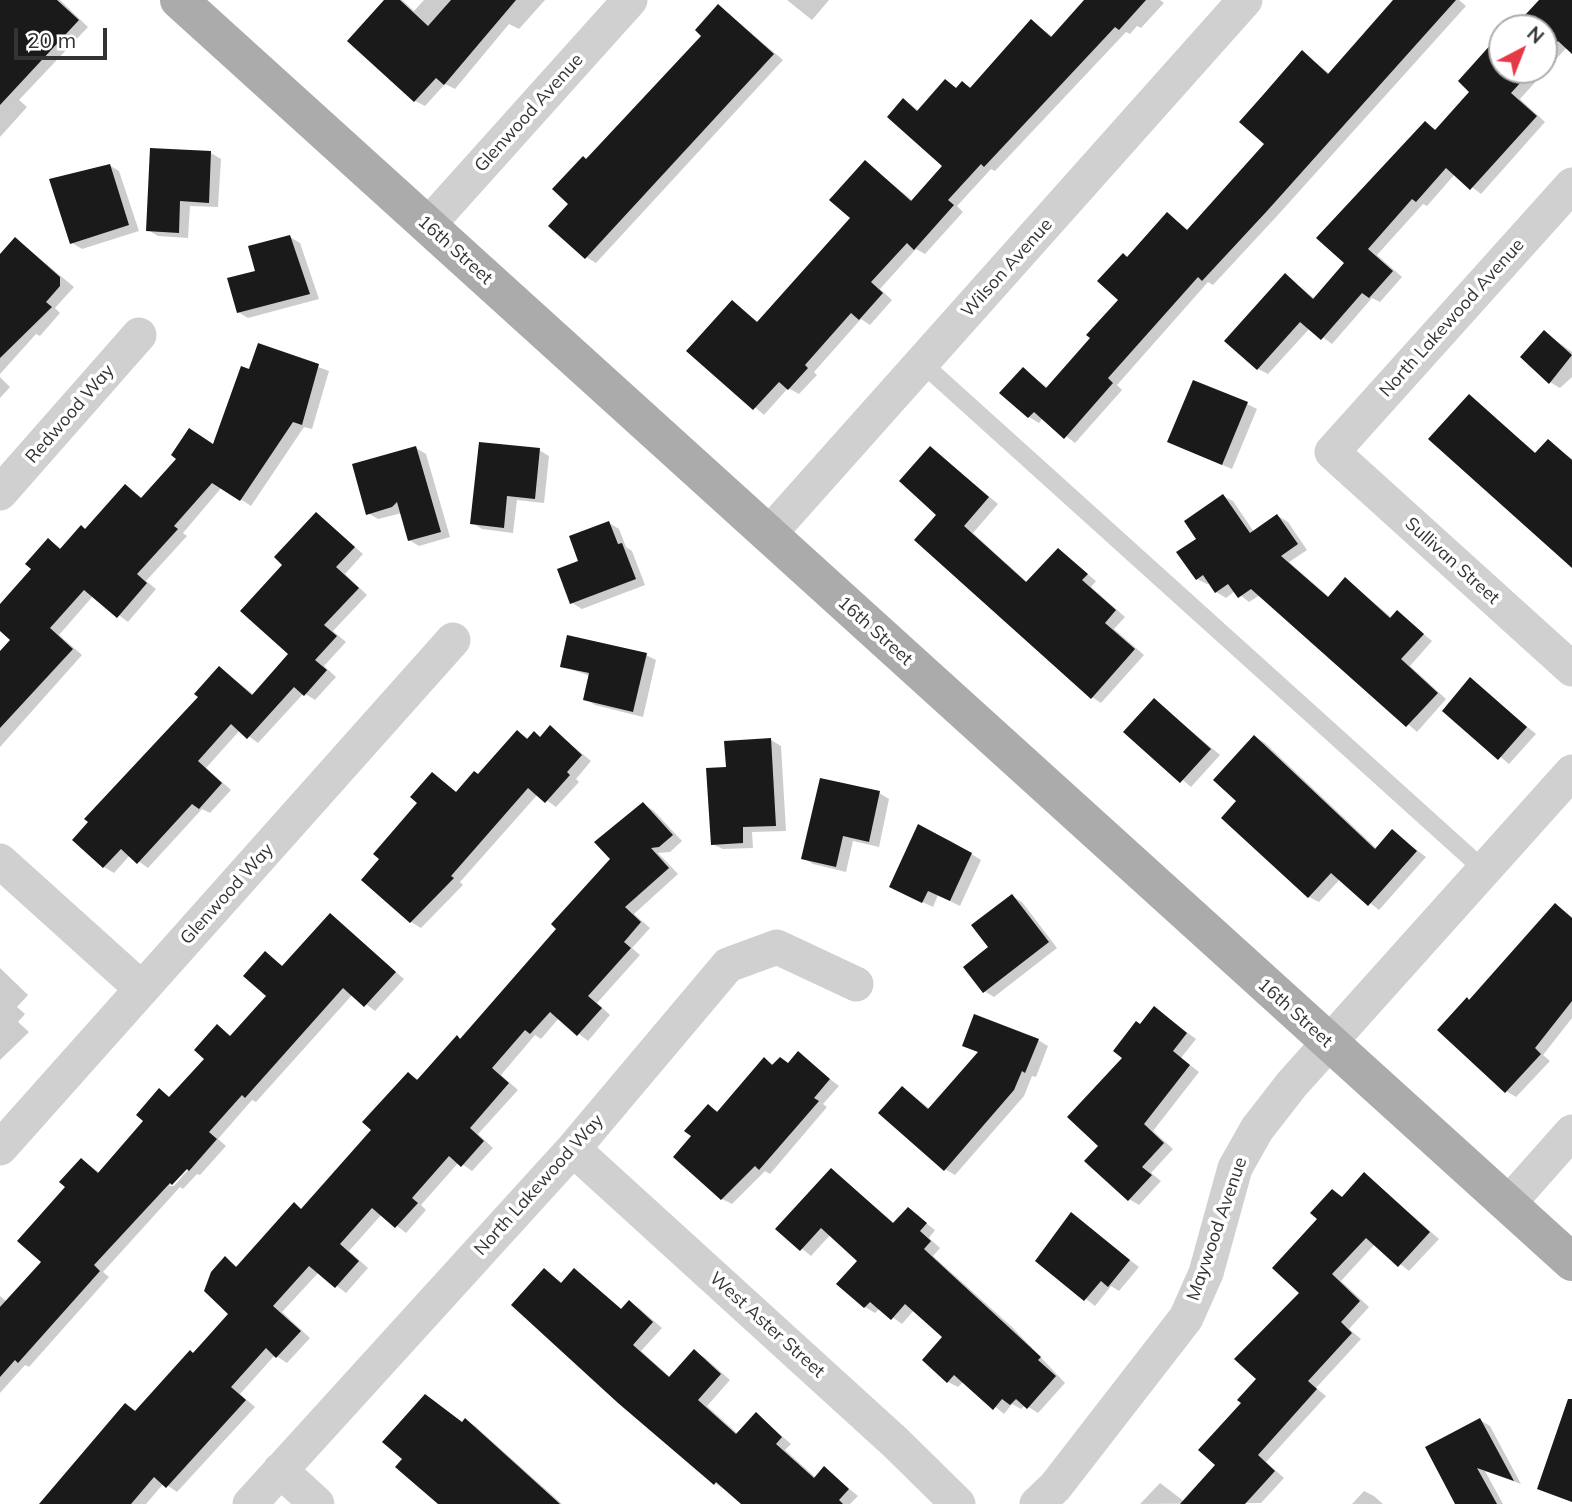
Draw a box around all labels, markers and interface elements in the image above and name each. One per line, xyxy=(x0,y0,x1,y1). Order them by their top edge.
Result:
scale bar xyxy=(18,14,110,58)
north arrow xyxy=(1488,14,1558,84)
text: N xyxy=(1522,21,1549,49)
text: 20 m xyxy=(27,27,76,53)
street label: Glenwood Avenue xyxy=(470,49,588,177)
street label: 16th Street xyxy=(413,211,497,289)
street label: Wilson Avenue xyxy=(957,214,1057,322)
street label: North Lakewood Avenue xyxy=(1375,234,1529,402)
street label: Redwood Way xyxy=(21,360,119,468)
street label: Sullivan Street xyxy=(1400,513,1504,609)
street label: 16th Street xyxy=(833,592,917,670)
street label: Glenwood Way xyxy=(176,839,278,949)
street label: 16th Street xyxy=(1253,974,1337,1052)
street label: North Lakewood Way xyxy=(470,1110,608,1260)
street label: Maywood Avenue xyxy=(1182,1154,1252,1304)
street label: West Aster Street xyxy=(705,1268,829,1382)

